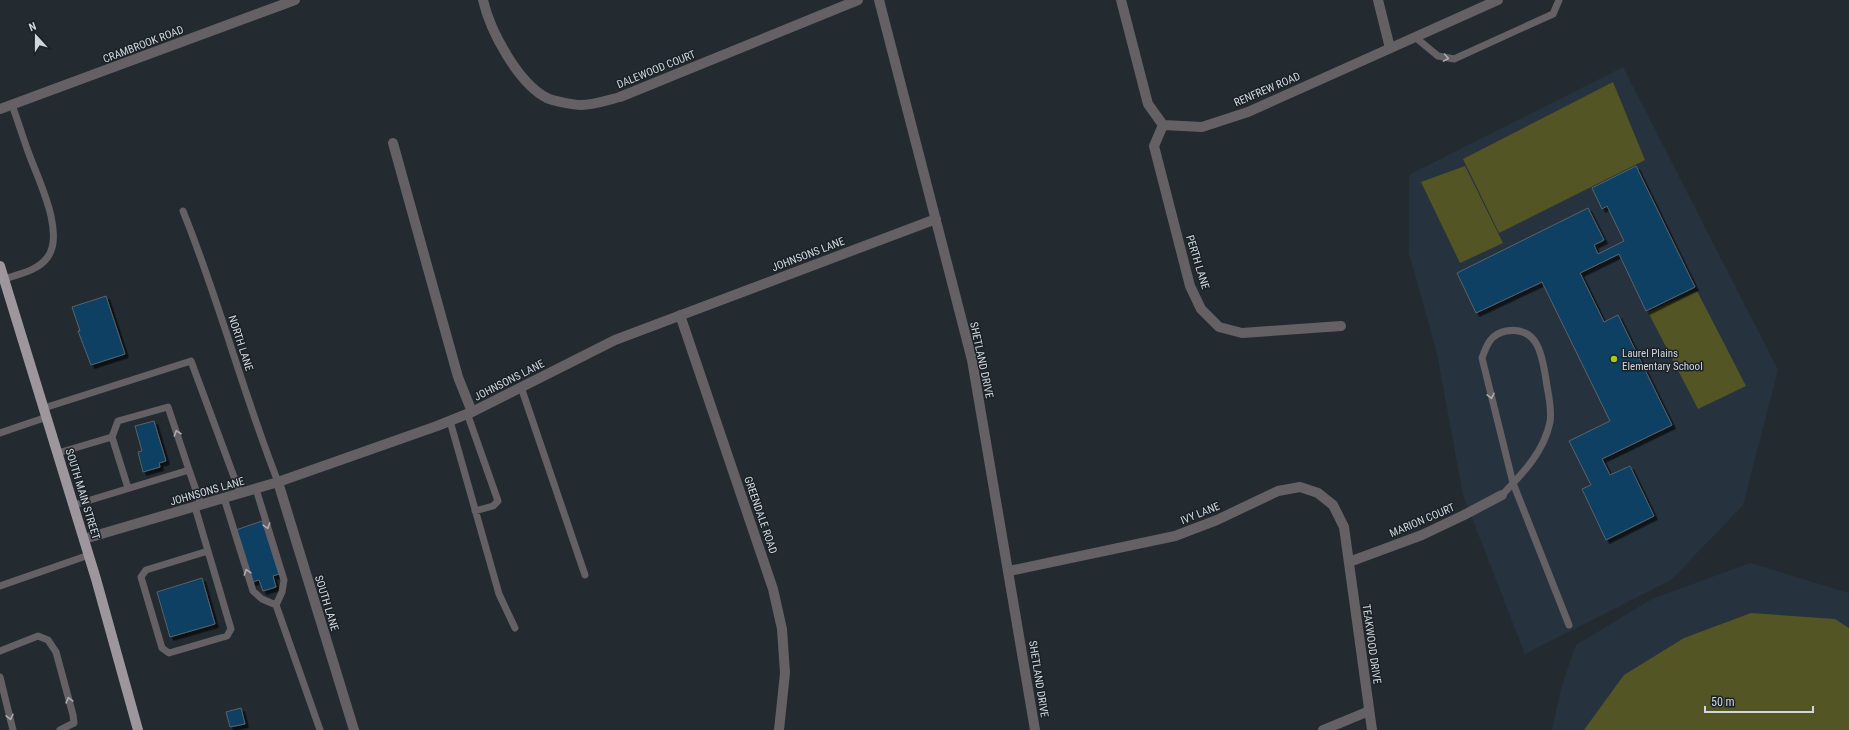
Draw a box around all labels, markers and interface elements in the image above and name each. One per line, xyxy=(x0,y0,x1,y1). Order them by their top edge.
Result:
north arrow xyxy=(16,16,56,56)
text: N xyxy=(27,20,38,34)
street label: CRAMBROOK ROAD xyxy=(101,23,185,66)
street label: DALEWOOD COURT xyxy=(615,48,698,91)
one-way arrow xyxy=(1443,53,1449,62)
street label: RENFREW ROAD xyxy=(1232,70,1302,109)
street label: PERTH LANE xyxy=(1183,233,1212,291)
street label: JOHNSONS LANE xyxy=(770,234,847,274)
street label: NORTH LANE xyxy=(225,314,256,373)
street label: SHETLAND DRIVE xyxy=(967,321,996,400)
place label: Laurel Plains Elementary School xyxy=(1622,347,1703,373)
marker: Laurel Plains Elementary School xyxy=(1609,354,1619,364)
street label: JOHNSONS LANE xyxy=(472,357,547,404)
one-way arrow xyxy=(1486,393,1494,399)
one-way arrow xyxy=(173,430,181,437)
street label: SOUTH MAIN STREET xyxy=(62,447,103,541)
street label: JOHNSONS LANE xyxy=(168,474,246,508)
street label: GREENDALE ROAD xyxy=(741,475,780,555)
street label: IVY LANE xyxy=(1179,500,1222,527)
street label: MARION COURT xyxy=(1388,501,1457,540)
one-way arrow xyxy=(263,522,271,529)
one-way arrow xyxy=(243,569,252,576)
street label: SOUTH LANE xyxy=(312,574,341,633)
street label: TEAKWOOD DRIVE xyxy=(1359,603,1384,685)
street label: SHETLAND DRIVE xyxy=(1026,640,1051,719)
scale bar xyxy=(1705,688,1813,714)
text: 50 m xyxy=(1711,695,1735,709)
one-way arrow xyxy=(65,696,74,703)
one-way arrow xyxy=(6,714,14,720)

